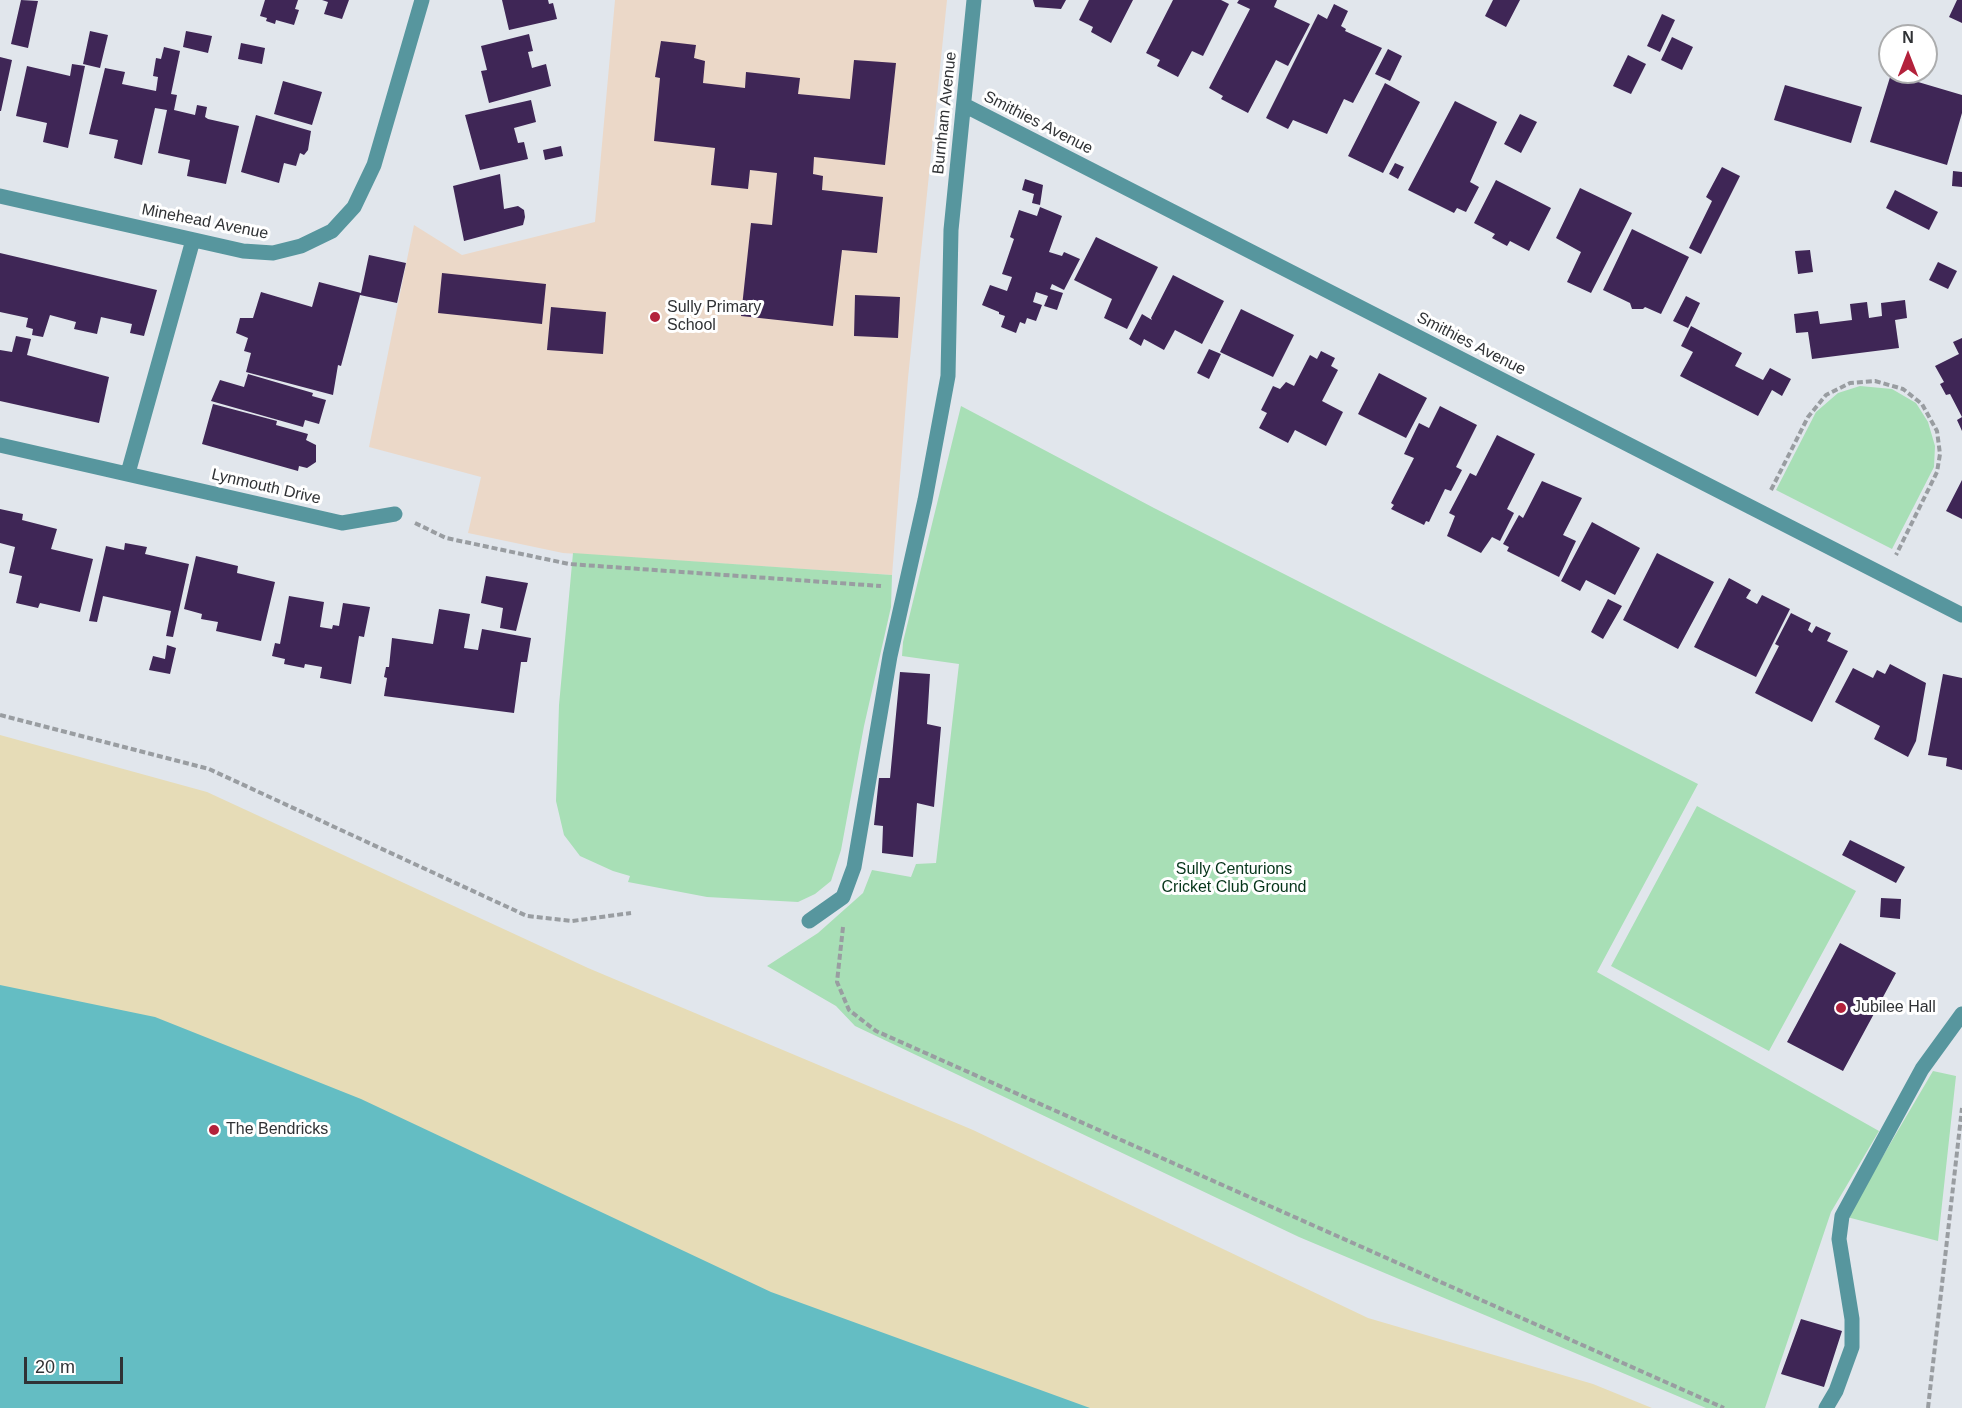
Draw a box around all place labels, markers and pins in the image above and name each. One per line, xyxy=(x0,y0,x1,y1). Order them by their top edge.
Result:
place label: Sully Primary School xyxy=(667,298,761,336)
marker: Sully Primary School xyxy=(648,310,662,324)
place label: Jubilee Hall xyxy=(1853,998,1936,1018)
marker: Jubilee Hall xyxy=(1834,1001,1848,1015)
place label: The Bendricks xyxy=(226,1120,328,1140)
marker: The Bendricks xyxy=(207,1123,221,1137)

